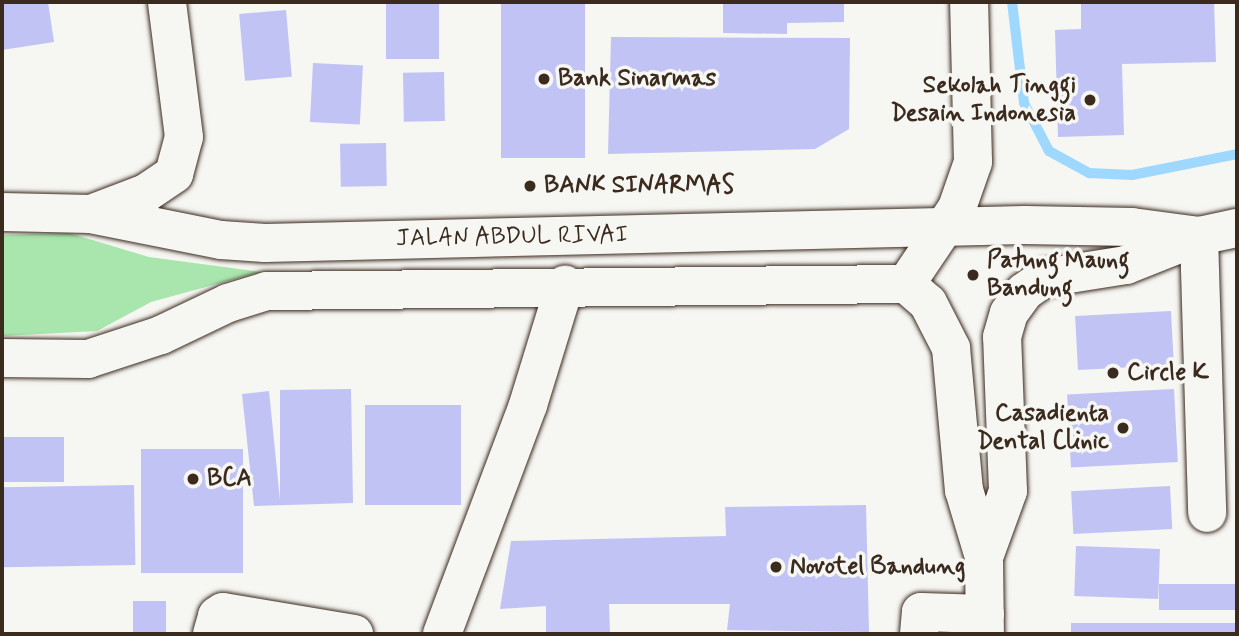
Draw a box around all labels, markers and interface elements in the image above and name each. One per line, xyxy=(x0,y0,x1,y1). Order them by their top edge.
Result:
place label: Bank Sinarmas xyxy=(558,65,716,93)
marker: Bank Sinarmas xyxy=(536,71,552,87)
place label: Sekolah Tinggi Desain Indonesia xyxy=(890,72,1076,128)
marker: Sekolah Tinggi Desain Indonesia xyxy=(1082,92,1098,108)
place label: BANK SINARMAS xyxy=(544,172,734,200)
marker: BANK SINARMAS xyxy=(522,178,538,194)
street label: JALAN ABDUL RIVAI xyxy=(399,221,625,253)
place label: Patung Maung Bandung xyxy=(987,247,1133,303)
marker: Patung Maung Bandung xyxy=(965,267,981,283)
place label: Circle K xyxy=(1127,359,1210,387)
marker: Circle K xyxy=(1105,365,1121,381)
place label: Casadienta Dental Clinic xyxy=(974,400,1109,456)
marker: Casadienta Dental Clinic xyxy=(1115,420,1131,436)
place label: BCA xyxy=(207,465,252,493)
marker: BCA xyxy=(185,471,201,487)
place label: Novotel Bandung xyxy=(790,553,956,581)
marker: Novotel Bandung xyxy=(768,559,784,575)

